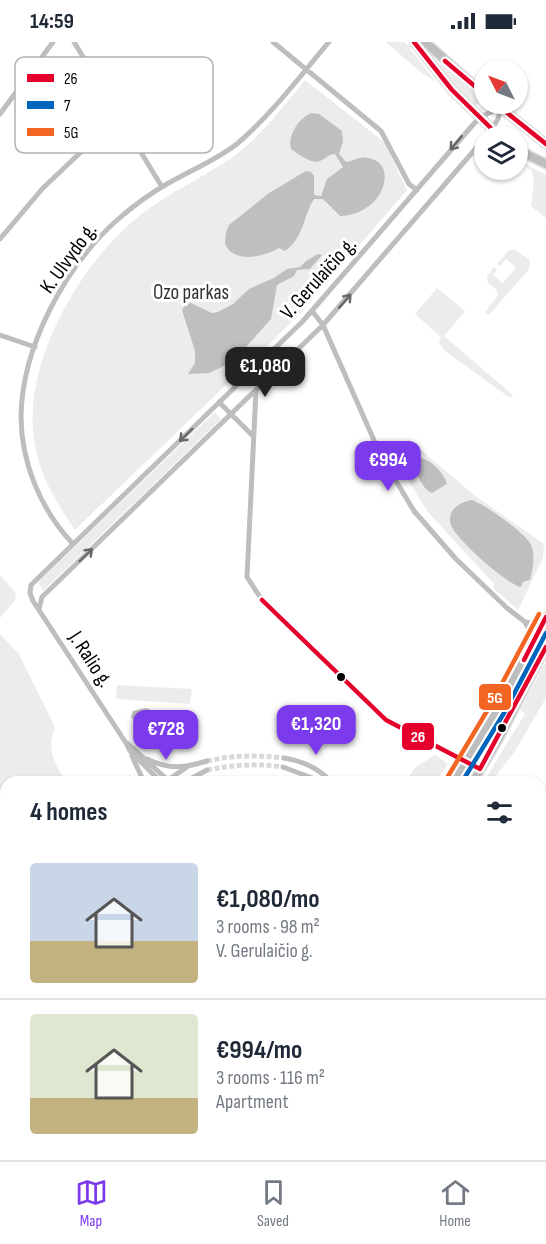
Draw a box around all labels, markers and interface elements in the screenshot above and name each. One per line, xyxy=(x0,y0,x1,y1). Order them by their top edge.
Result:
text: 14:59 xyxy=(30,8,74,35)
legend xyxy=(15,57,213,153)
north arrow xyxy=(474,60,528,114)
map controls xyxy=(474,60,528,180)
text: 26 xyxy=(64,70,78,89)
text: 7 xyxy=(64,97,71,116)
text: 5G xyxy=(64,124,78,143)
button: layers xyxy=(474,126,528,180)
one-way arrow xyxy=(449,135,463,150)
street label: K. Ulvydo g. xyxy=(35,218,102,298)
street label: V. Gerulaičio g. xyxy=(275,232,362,324)
park label: Ozo parkas xyxy=(153,280,229,305)
one-way arrow xyxy=(338,294,352,309)
pin: €1,080 xyxy=(216,347,314,398)
text: €1,080 xyxy=(239,354,291,378)
one-way arrow xyxy=(178,427,193,442)
pin: €994 xyxy=(352,441,424,492)
text: €994 xyxy=(369,448,407,472)
one-way arrow xyxy=(78,548,93,562)
street label: J. Ralio g. xyxy=(63,626,118,692)
unlabelled marker xyxy=(335,671,347,683)
line badge: 5G xyxy=(478,683,512,711)
text: 5G xyxy=(487,689,503,708)
pin: €1,320 xyxy=(267,705,365,756)
pin: €728 xyxy=(130,710,202,761)
text: €1,320 xyxy=(291,712,341,736)
text: €728 xyxy=(147,717,185,741)
line badge: 26 xyxy=(401,722,435,751)
unlabelled marker xyxy=(496,722,508,734)
text: 26 xyxy=(411,728,425,747)
icon: filters xyxy=(483,796,516,829)
text: 4 homes xyxy=(30,797,107,828)
text: €1,080/mo xyxy=(216,884,320,915)
icon: home xyxy=(78,887,150,959)
text: 3 rooms · 98 m² xyxy=(216,915,320,939)
text: V. Gerulaičio g. xyxy=(216,939,313,963)
text: €994/mo xyxy=(216,1035,302,1066)
icon: home xyxy=(78,1038,150,1110)
text: 3 rooms · 116 m² xyxy=(216,1066,325,1090)
text: Apartment xyxy=(216,1090,289,1114)
tab: Map xyxy=(75,1176,108,1231)
tab: Saved xyxy=(257,1176,290,1231)
tab: Home xyxy=(439,1176,472,1231)

